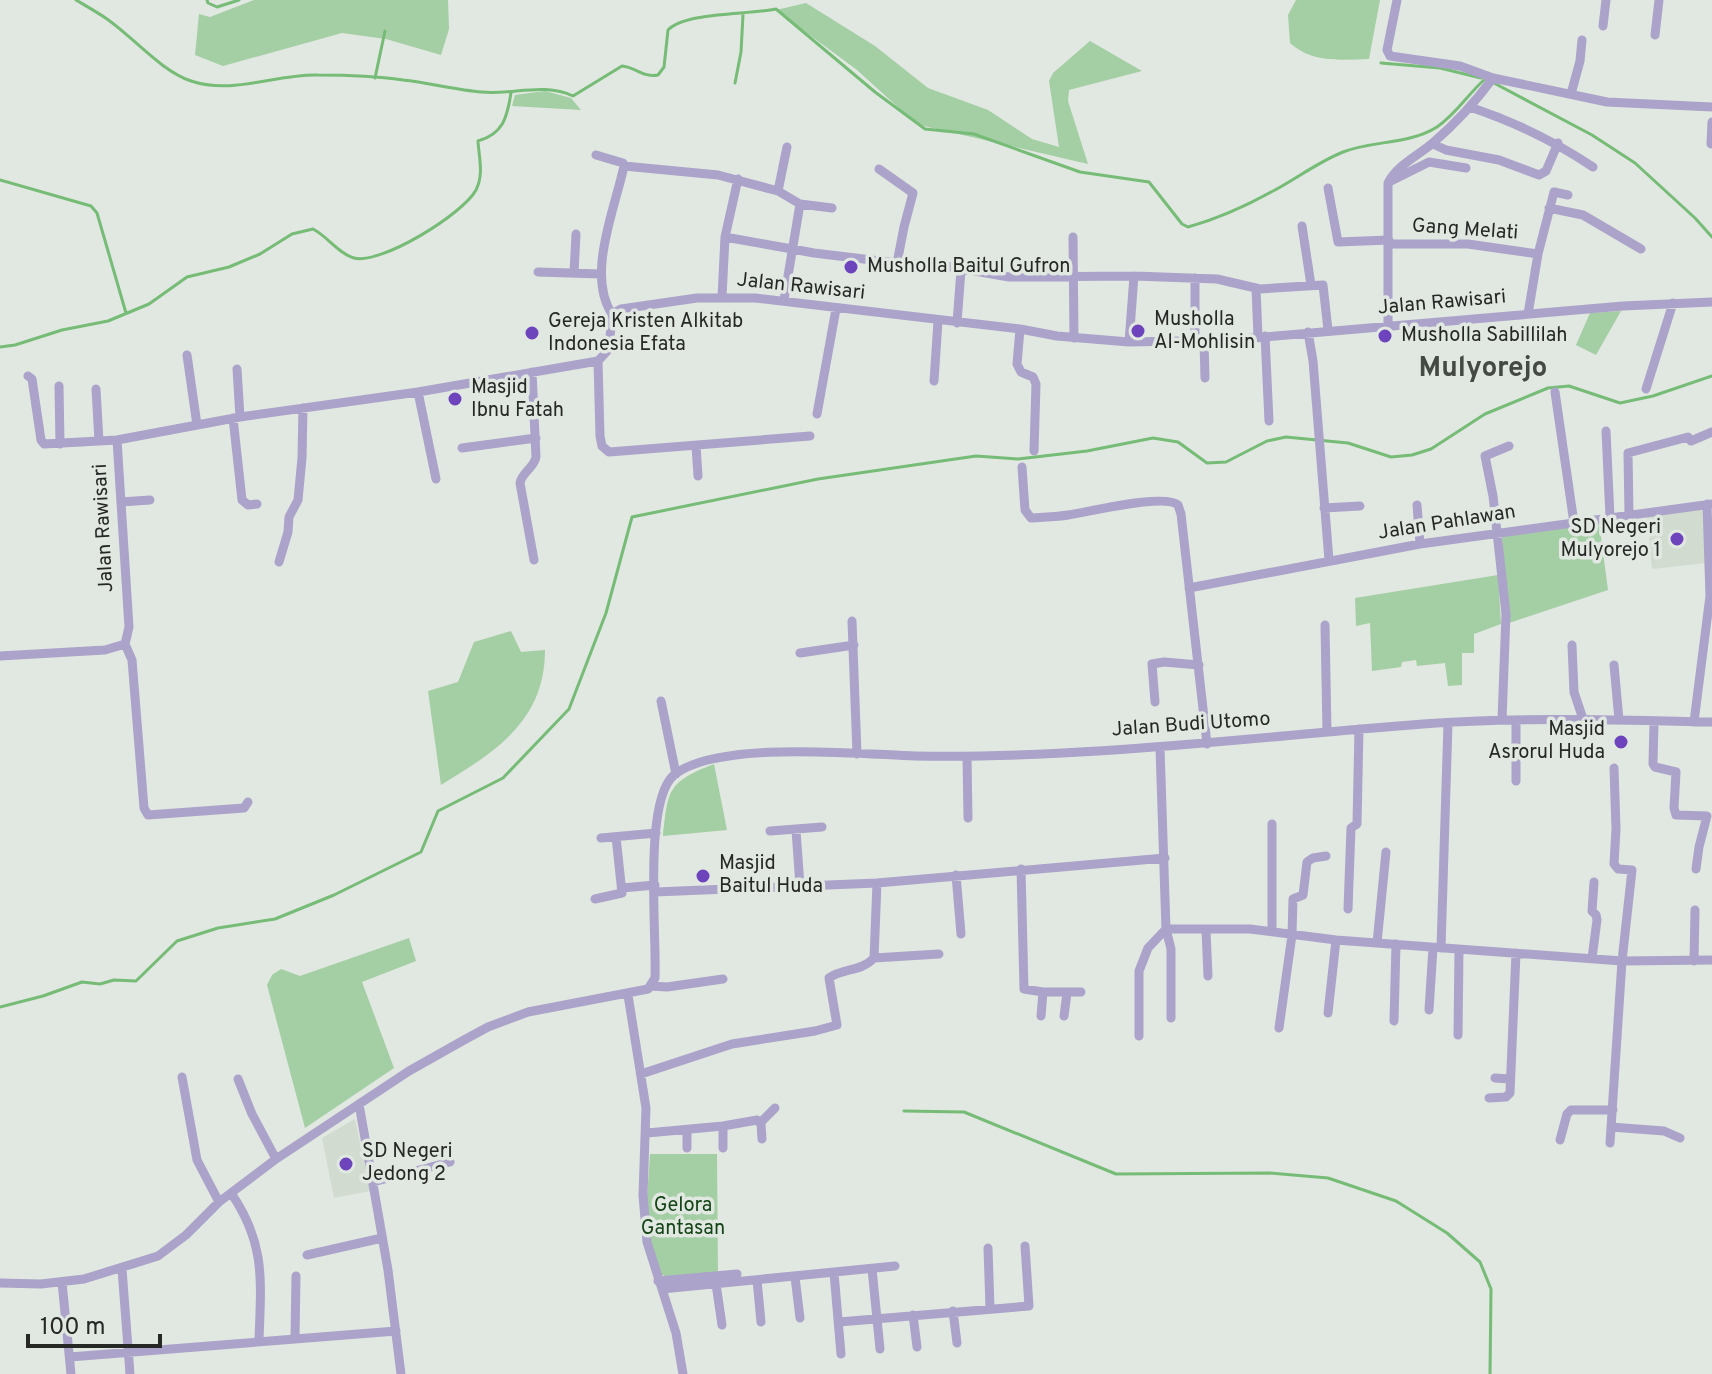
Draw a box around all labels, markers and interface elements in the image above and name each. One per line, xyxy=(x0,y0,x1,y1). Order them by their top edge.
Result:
street label: Gang Melati xyxy=(1411,213,1519,247)
place label: Musholla Baitul Gufron xyxy=(867,254,1071,280)
marker: Musholla Baitul Gufron xyxy=(842,258,860,276)
street label: Jalan Rawisari xyxy=(736,267,866,307)
street label: Jalan Rawisari xyxy=(1377,284,1507,322)
place label: Musholla Al-Mohlisin xyxy=(1154,307,1255,356)
place label: Gereja Kristen Alkitab Indonesia Efata xyxy=(548,309,743,358)
marker: Musholla Al-Mohlisin xyxy=(1129,322,1147,340)
place label: Musholla Sabillilah xyxy=(1401,323,1568,349)
marker: Gereja Kristen Alkitab Indonesia Efata xyxy=(523,324,541,342)
marker: Musholla Sabillilah xyxy=(1376,327,1394,345)
district label: Mulyorejo xyxy=(1419,351,1547,387)
place label: Masjid Ibnu Fatah xyxy=(471,375,564,424)
marker: Masjid Ibnu Fatah xyxy=(446,390,464,408)
street label: Jalan Rawisari xyxy=(88,463,120,593)
street label: Jalan Pahlawan xyxy=(1376,499,1518,547)
place label: SD Negeri Mulyorejo 1 xyxy=(1560,515,1661,564)
marker: SD Negeri Mulyorejo 1 xyxy=(1668,530,1686,548)
street label: Jalan Budi Utomo xyxy=(1111,706,1271,744)
place label: Masjid Asrorul Huda xyxy=(1488,717,1605,766)
marker: Masjid Asrorul Huda xyxy=(1612,733,1630,751)
place label: Masjid Baitul Huda xyxy=(719,851,823,900)
marker: Masjid Baitul Huda xyxy=(694,867,712,885)
place label: SD Negeri Jedong 2 xyxy=(362,1139,453,1188)
marker: SD Negeri Jedong 2 xyxy=(337,1155,355,1173)
park label: Gelora Gantasan xyxy=(641,1193,725,1242)
scale bar xyxy=(28,1298,160,1348)
text: 100 m xyxy=(40,1313,106,1343)

